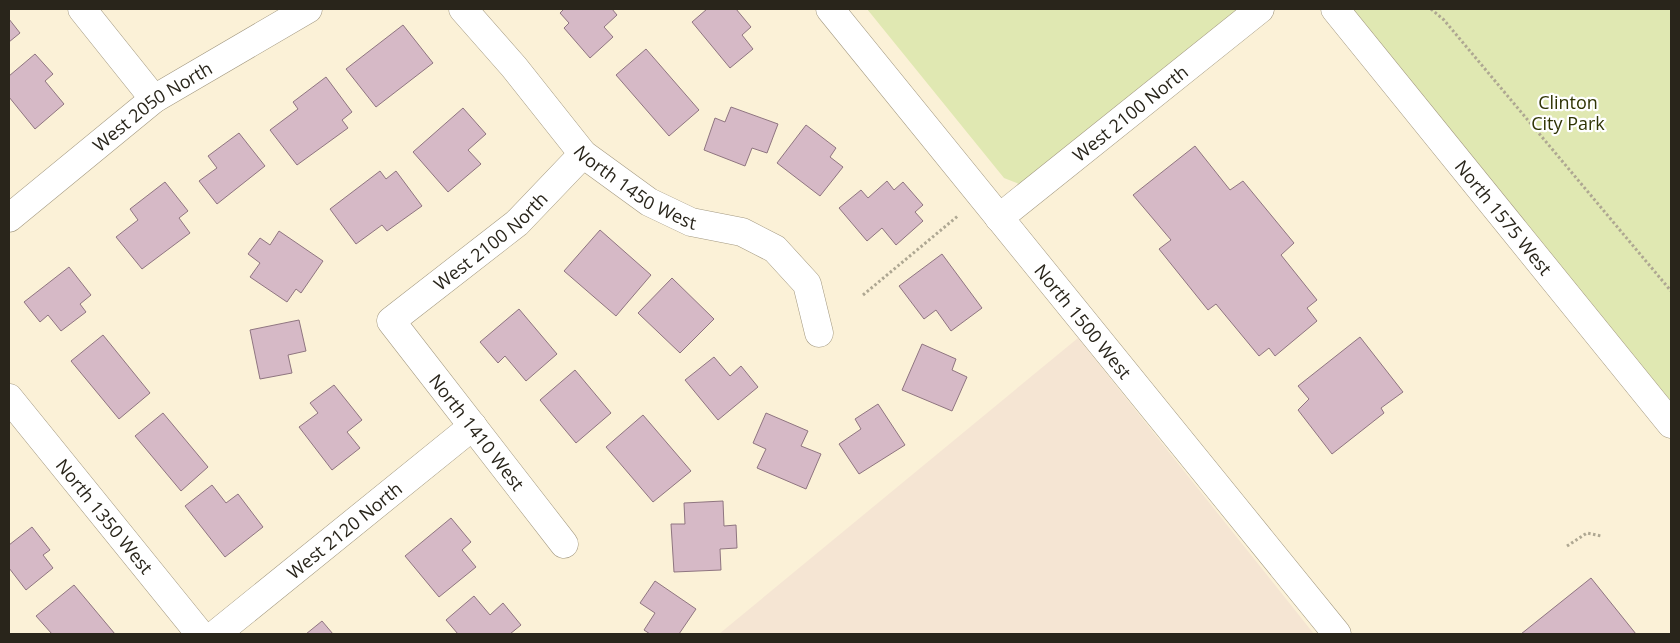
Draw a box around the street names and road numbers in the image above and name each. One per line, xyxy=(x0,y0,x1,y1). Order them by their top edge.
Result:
street label: West 2050 North xyxy=(87,56,216,157)
street label: West 2100 North xyxy=(1067,59,1193,167)
street label: North 1450 West xyxy=(569,140,699,235)
street label: North 1575 West xyxy=(1450,155,1557,280)
street label: West 2100 North xyxy=(429,187,553,295)
street label: North 1500 West xyxy=(1029,259,1137,384)
street label: North 1410 West xyxy=(424,369,530,495)
street label: North 1350 West xyxy=(51,454,158,579)
street label: West 2120 North xyxy=(282,476,407,584)

